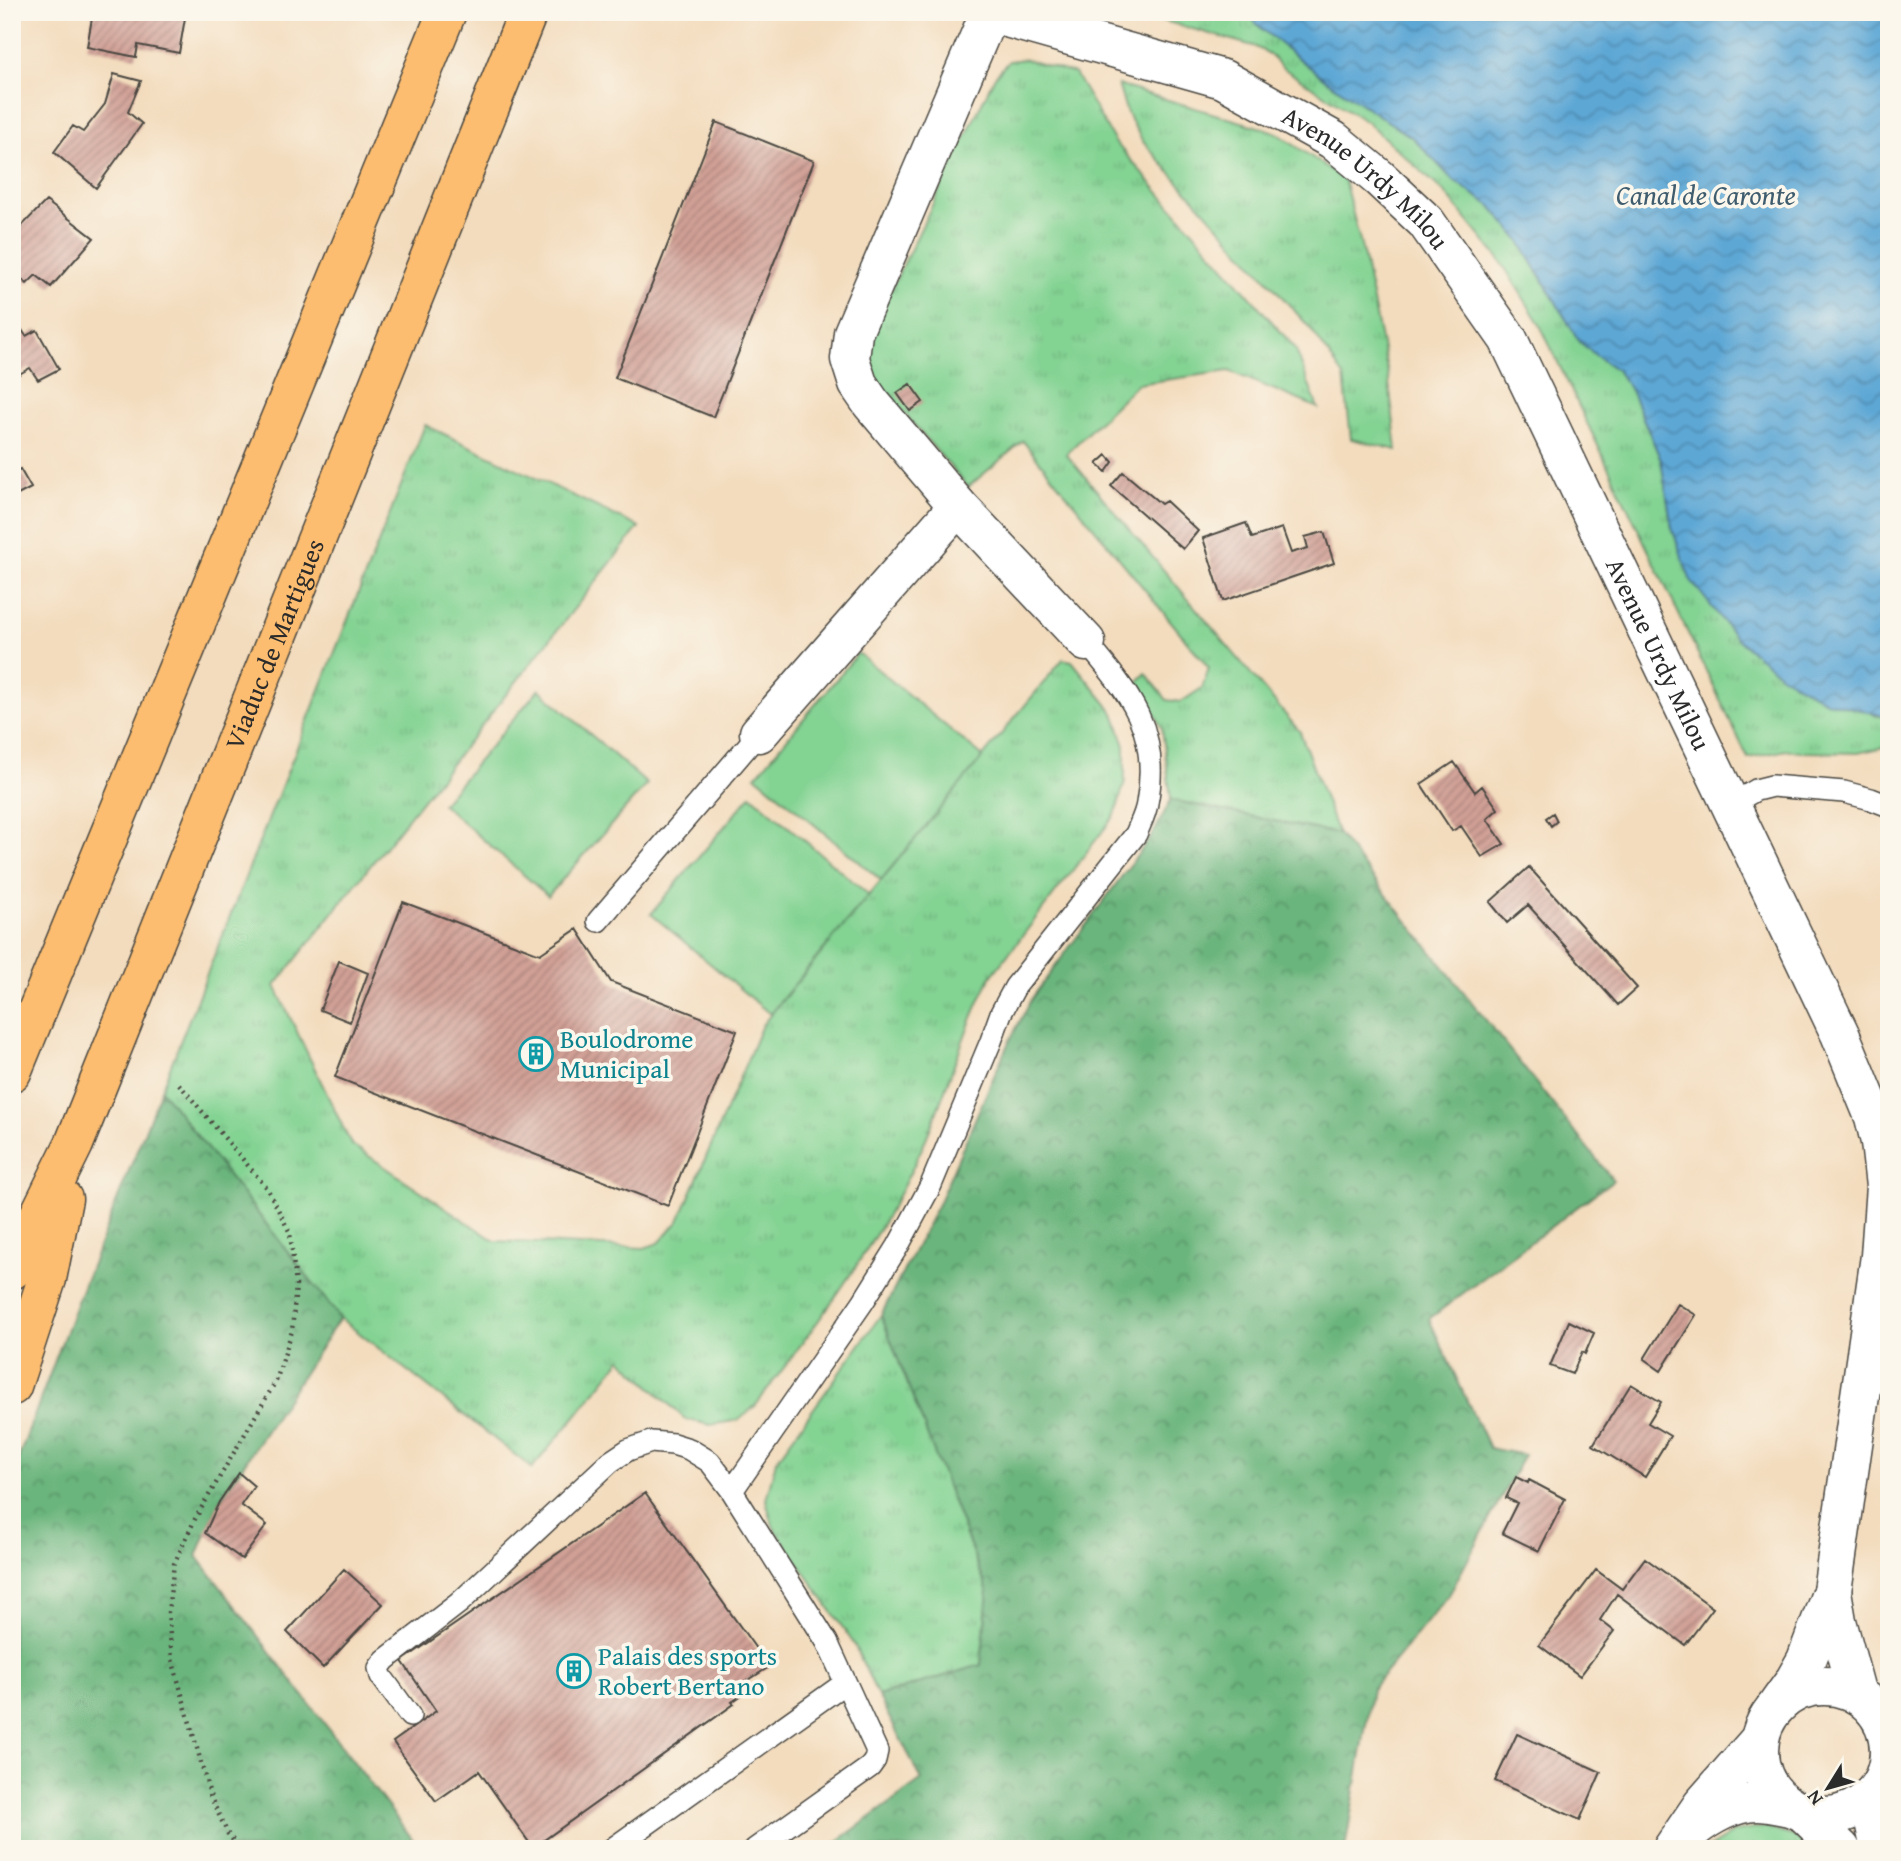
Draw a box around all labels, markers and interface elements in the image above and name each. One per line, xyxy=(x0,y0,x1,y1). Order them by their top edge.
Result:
street label: Avenue Urdy Milou xyxy=(1275,96,1459,257)
water label: Canal de Caronte xyxy=(1616,174,1796,215)
street label: Viaduc de Martigues xyxy=(214,533,334,755)
street label: Avenue Urdy Milou xyxy=(1596,551,1722,757)
place label: Boulodrome Municipal xyxy=(560,1019,694,1088)
building icon: Boulodrome Municipal xyxy=(517,1035,555,1073)
place label: Palais des sports Robert Bertano xyxy=(598,1636,777,1705)
building icon: Palais des sports Robert Bertano xyxy=(555,1652,593,1690)
north arrow xyxy=(1792,1752,1862,1822)
text: N xyxy=(1799,1784,1829,1812)

